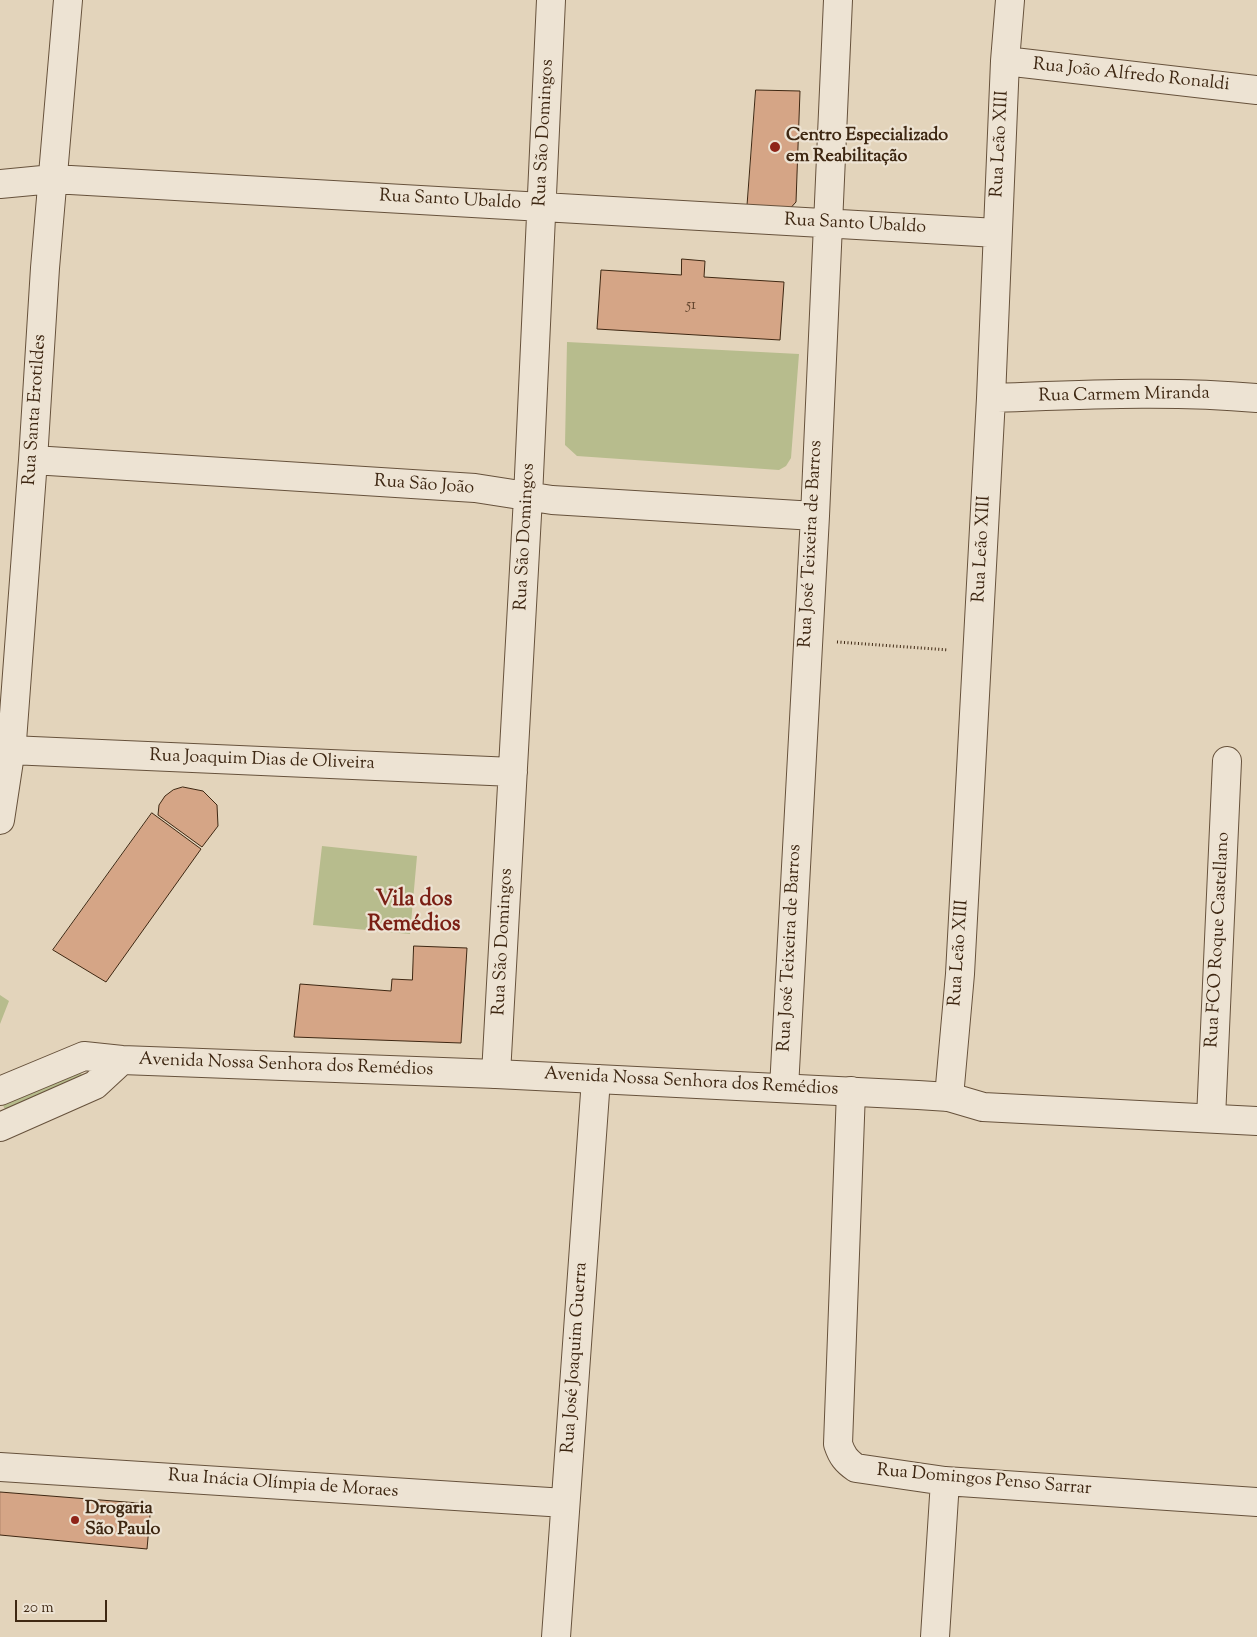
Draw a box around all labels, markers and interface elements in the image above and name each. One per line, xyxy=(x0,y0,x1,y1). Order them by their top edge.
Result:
street label: Rua João Alfredo Ronaldi xyxy=(1032,55,1230,97)
street label: Rua São Domingos xyxy=(530,59,560,207)
street label: Rua Leão XIII xyxy=(987,90,1015,198)
place label: Centro Especializado em Reabilitação xyxy=(786,126,948,168)
marker: Centro Especializado em Reabilitação xyxy=(768,140,782,154)
street label: Rua Santo Ubaldo xyxy=(379,186,521,216)
street label: Rua Santo Ubaldo xyxy=(784,210,926,240)
house number: 51 xyxy=(686,297,696,315)
street label: Rua Santa Erotildes xyxy=(20,334,52,486)
street label: Rua Carmem Miranda xyxy=(1038,384,1210,408)
street label: Rua José Teixeira de Barros xyxy=(796,440,828,648)
street label: Rua São Domingos xyxy=(511,463,541,611)
street label: Rua São João xyxy=(373,472,475,500)
street label: Rua Leão XIII xyxy=(969,495,997,603)
street label: Rua Joaquim Dias de Oliveira xyxy=(149,746,375,776)
street label: Rua FCO Roque Castellano xyxy=(1203,832,1235,1048)
street label: Rua José Teixeira de Barros xyxy=(775,844,807,1052)
street label: Rua São Domingos xyxy=(489,868,519,1016)
district label: Vila dos Remédios xyxy=(368,888,460,939)
street label: Rua Leão XIII xyxy=(945,899,975,1007)
street label: Avenida Nossa Senhora dos Remédios xyxy=(138,1050,434,1082)
street label: Avenida Nossa Senhora dos Remédios xyxy=(543,1065,839,1101)
street label: Rua José Joaquim Guerra xyxy=(559,1262,593,1454)
street label: Rua Domingos Penso Sarrar xyxy=(876,1461,1092,1501)
street label: Rua Inácia Olímpia de Moraes xyxy=(167,1466,399,1504)
place label: Drogaria São Paulo xyxy=(85,1499,160,1542)
marker: Drogaria São Paulo xyxy=(69,1514,81,1526)
scale bar xyxy=(18,1590,110,1622)
text: 20 m xyxy=(23,1598,54,1619)

